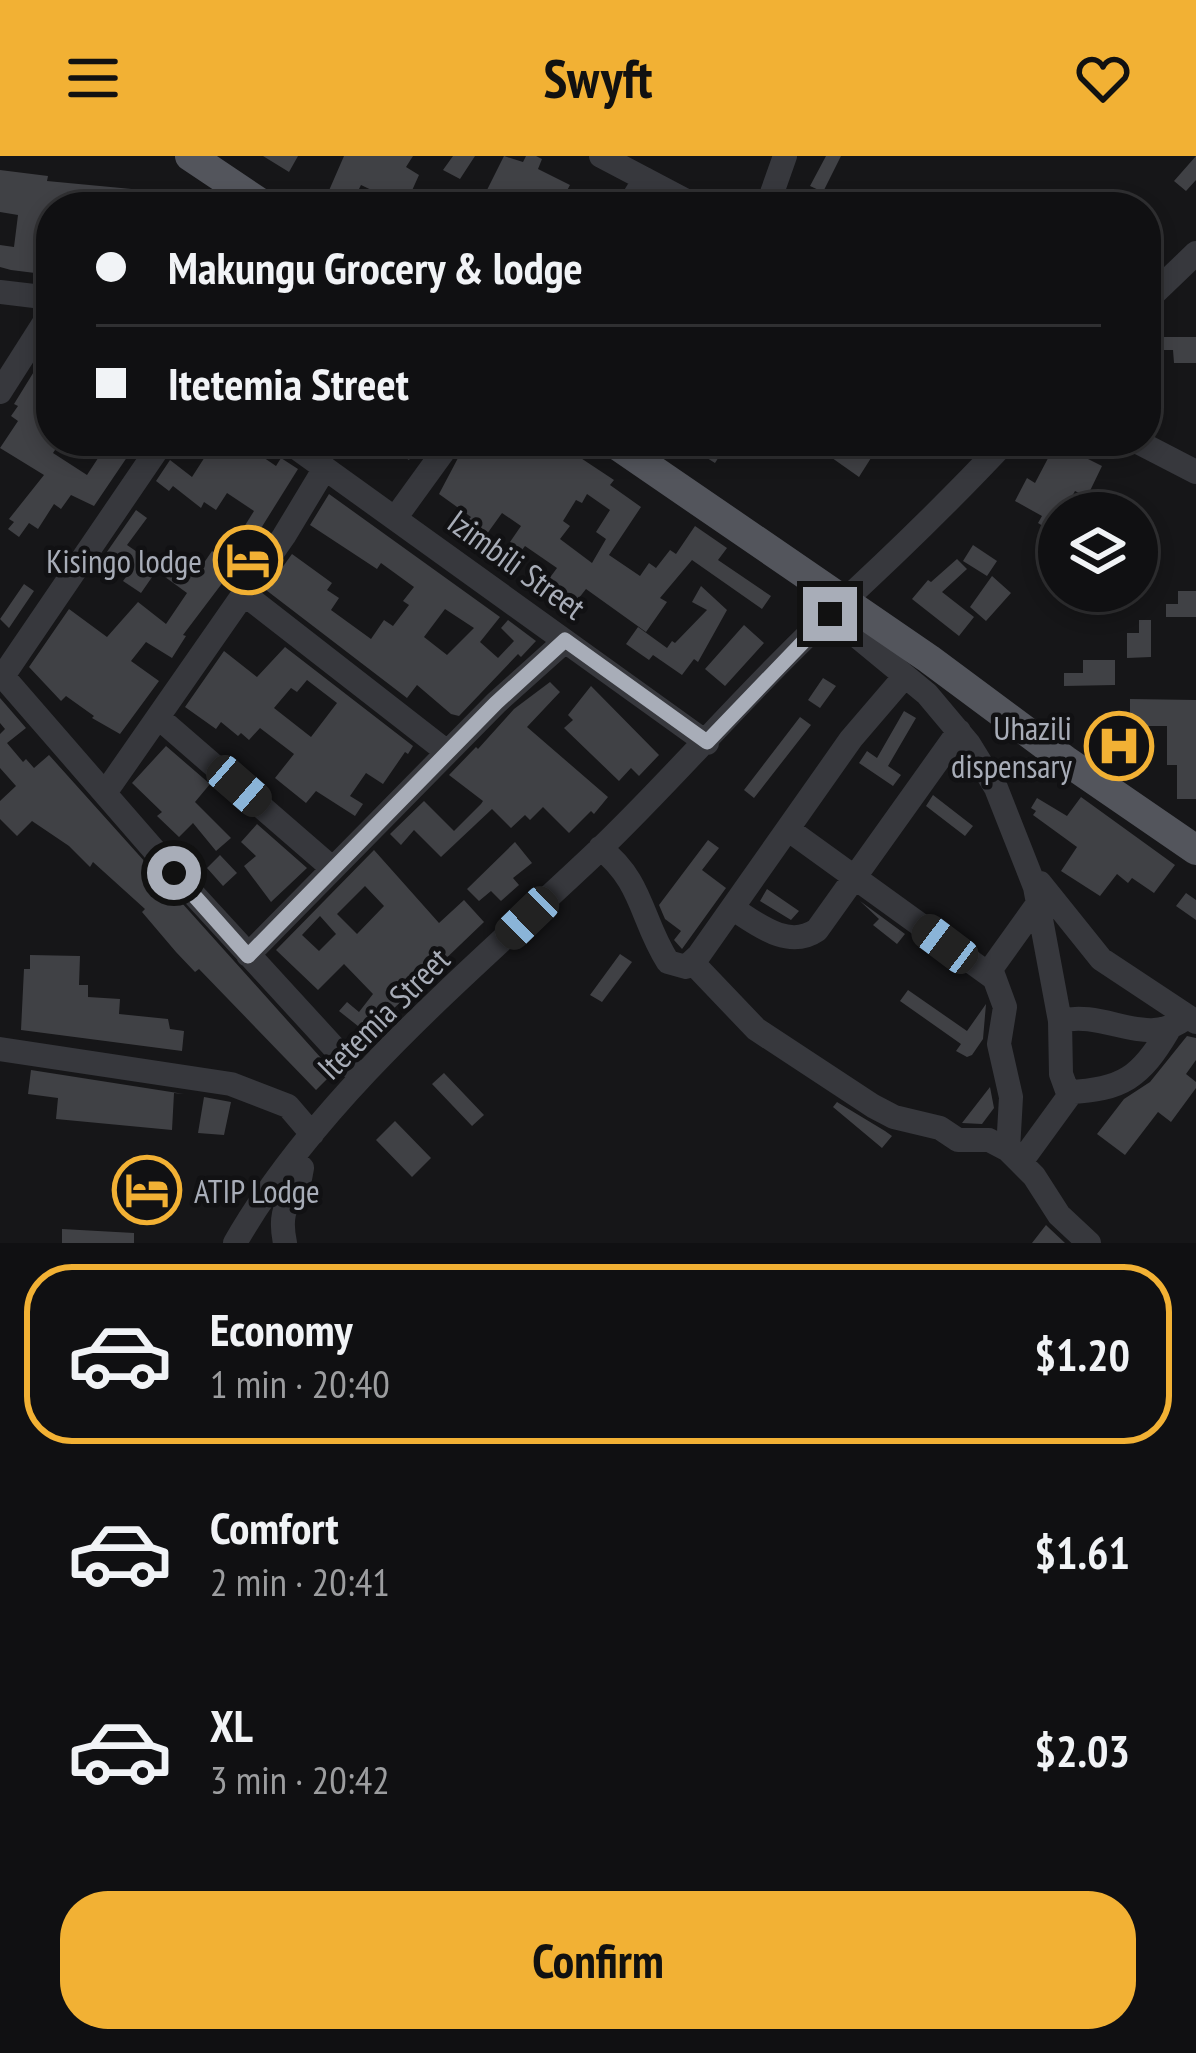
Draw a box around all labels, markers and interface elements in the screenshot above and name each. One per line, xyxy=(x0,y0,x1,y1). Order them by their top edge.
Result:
text: Swyft xyxy=(543,43,653,113)
icon: menu xyxy=(60,45,126,111)
icon: heart xyxy=(1070,45,1136,111)
text: Makungu Grocery & lodge xyxy=(168,238,583,296)
text: Itetemia Street xyxy=(168,354,409,412)
map controls xyxy=(1038,492,1158,612)
button: layers xyxy=(1038,492,1158,612)
street label: Izimbili Street xyxy=(440,500,594,628)
hotel icon: Kisingo lodge xyxy=(213,525,283,595)
place label: Kisingo lodge xyxy=(46,539,202,582)
route end xyxy=(803,587,857,641)
place label: Uhazili dispensary xyxy=(951,706,1073,787)
hospital icon: Uhazili dispensary xyxy=(1084,711,1154,781)
car xyxy=(200,749,278,823)
route start xyxy=(147,846,201,900)
car xyxy=(489,880,565,956)
car xyxy=(905,908,985,980)
street label: Itetemia Street xyxy=(308,938,458,1088)
hotel icon: ATIP Lodge xyxy=(112,1155,182,1225)
place label: ATIP Lodge xyxy=(194,1169,320,1212)
icon: car xyxy=(66,1300,174,1408)
text: Economy xyxy=(210,1300,353,1358)
text: $1.20 xyxy=(1034,1325,1130,1383)
text: 1 min · 20:40 xyxy=(210,1358,390,1409)
icon: car xyxy=(66,1498,174,1606)
text: Comfort xyxy=(210,1498,339,1556)
text: $1.61 xyxy=(1034,1523,1130,1581)
text: 2 min · 20:41 xyxy=(210,1556,390,1607)
icon: car xyxy=(66,1696,174,1804)
text: XL xyxy=(210,1696,253,1754)
text: $2.03 xyxy=(1034,1721,1130,1779)
text: 3 min · 20:42 xyxy=(210,1754,390,1805)
button: Confirm xyxy=(60,1891,1136,2029)

